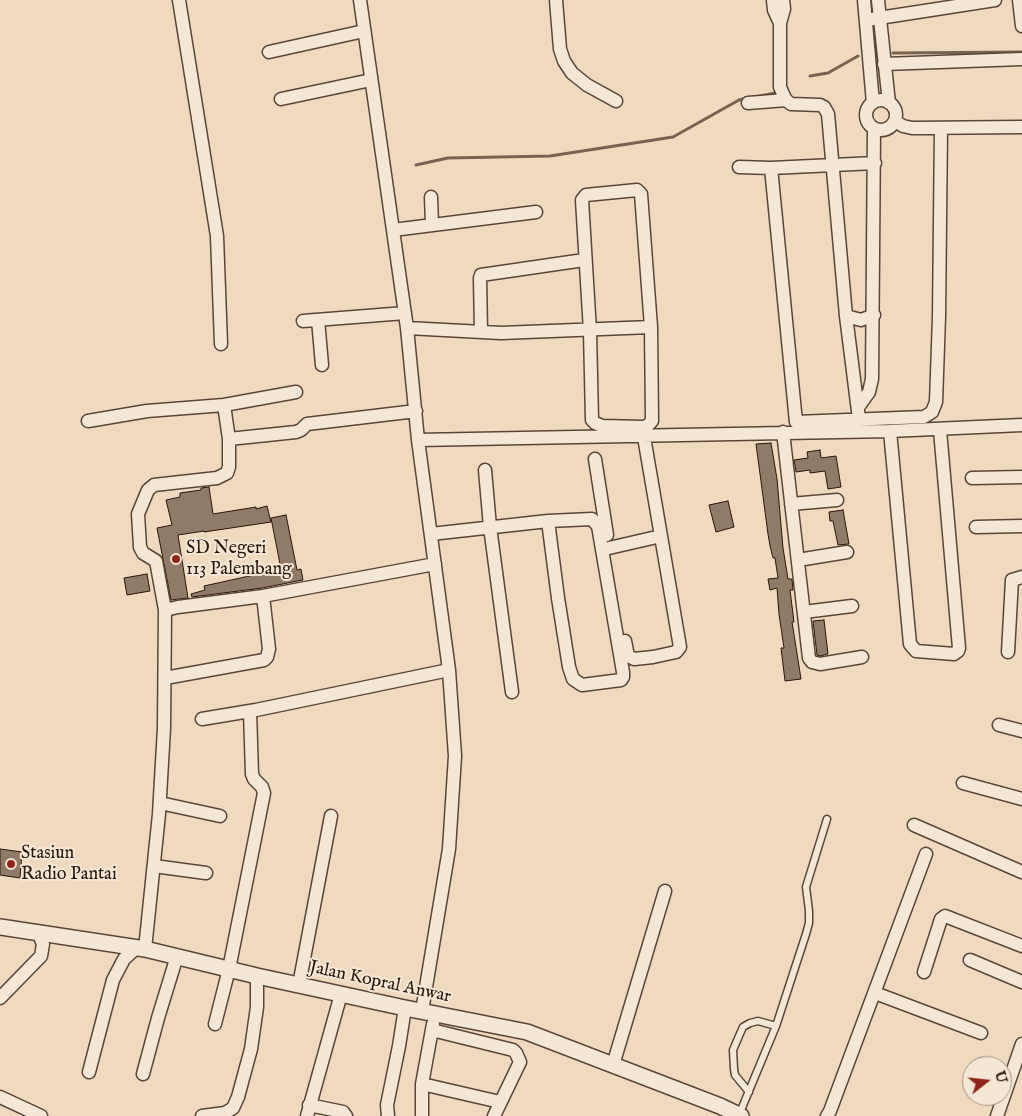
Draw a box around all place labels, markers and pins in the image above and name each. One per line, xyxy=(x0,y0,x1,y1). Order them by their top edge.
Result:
place label: SD Negeri 113 Palembang xyxy=(186,538,292,580)
marker: SD Negeri 113 Palembang xyxy=(170,553,182,565)
place label: Stasiun Radio Pantai xyxy=(21,843,117,886)
marker: Stasiun Radio Pantai xyxy=(5,858,17,870)

